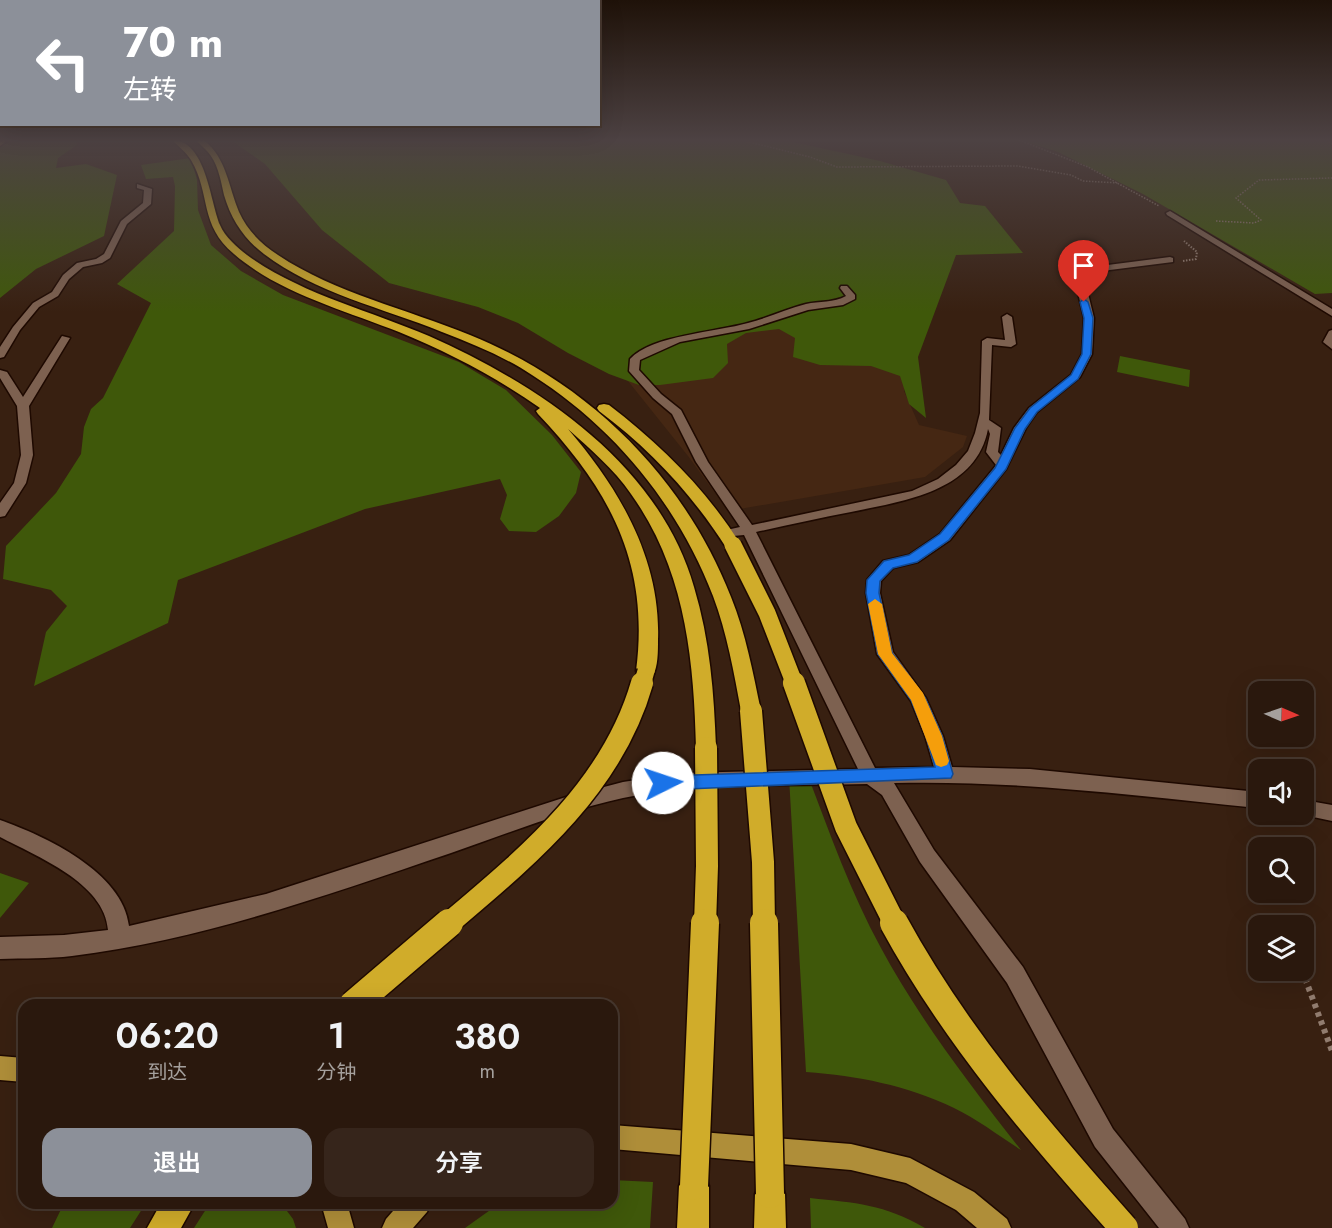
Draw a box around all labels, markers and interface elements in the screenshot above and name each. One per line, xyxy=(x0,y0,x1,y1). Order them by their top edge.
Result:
text: 70 m xyxy=(123,12,223,73)
icon: left xyxy=(24,24,102,102)
text: 左转 xyxy=(123,70,177,109)
pin xyxy=(1058,240,1109,302)
icon: arrive xyxy=(1067,249,1100,282)
north arrow xyxy=(1248,681,1314,747)
map controls xyxy=(1248,681,1314,981)
position arrow xyxy=(631,751,695,815)
button: sound xyxy=(1248,759,1314,825)
button: search xyxy=(1248,837,1314,903)
button: layers xyxy=(1248,915,1314,981)
text: 06:20 xyxy=(116,1009,219,1061)
text: 1 xyxy=(328,1009,345,1061)
text: 380 xyxy=(454,1010,520,1062)
text: m xyxy=(479,1057,495,1086)
text: 到达 xyxy=(147,1058,187,1087)
text: 分钟 xyxy=(316,1058,356,1087)
button: 退出 xyxy=(42,1128,312,1197)
button: 分享 xyxy=(324,1128,594,1197)

